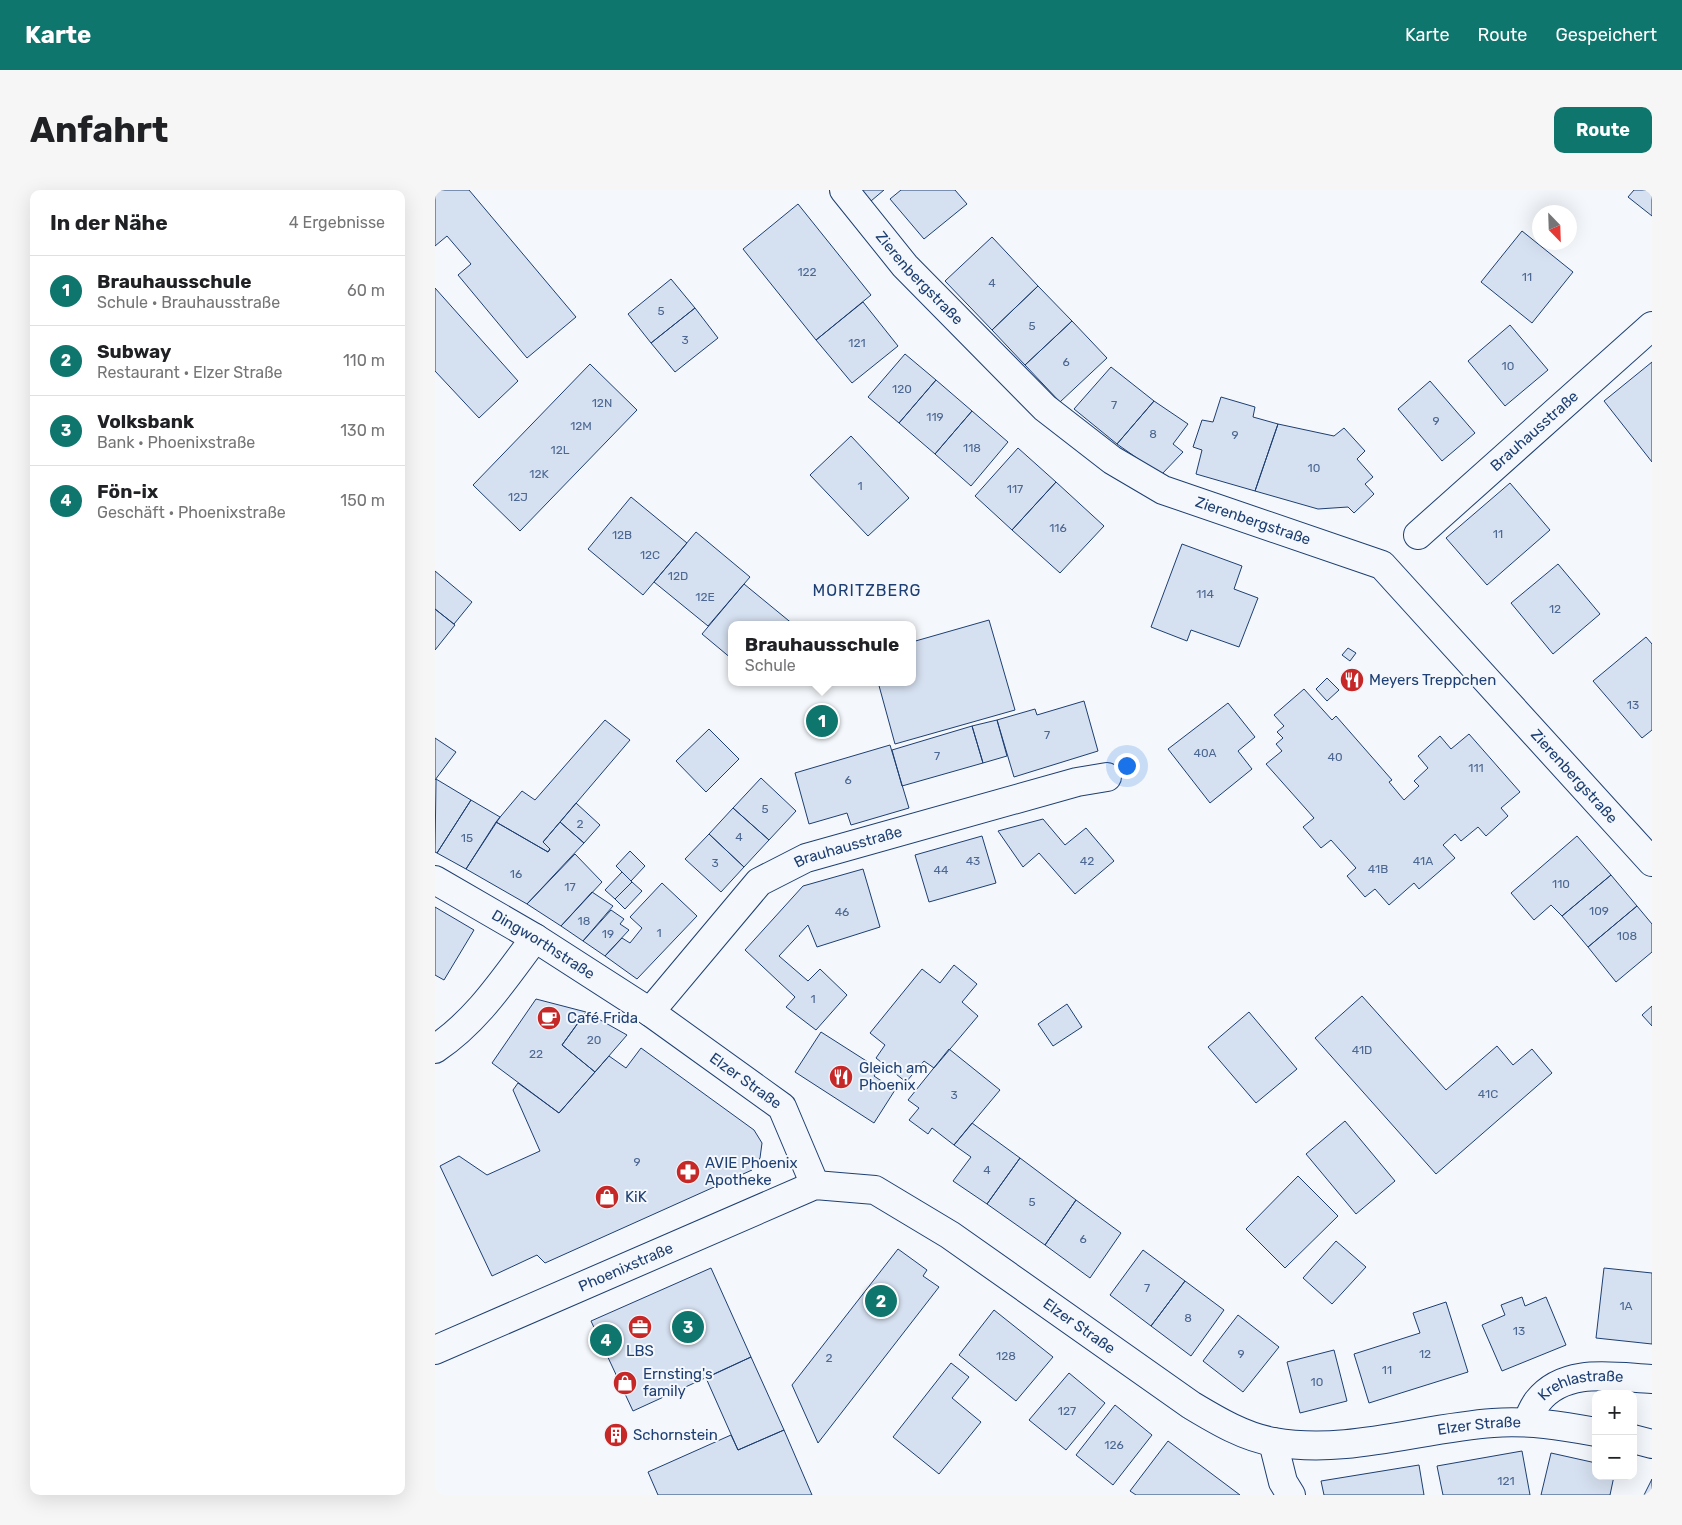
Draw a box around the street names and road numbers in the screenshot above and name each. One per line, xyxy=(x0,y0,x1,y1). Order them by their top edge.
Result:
street label: Zierenbergstraße xyxy=(872,228,967,328)
street label: Brauhausstraße xyxy=(1487,387,1582,475)
street label: Zierenbergstraße xyxy=(1193,493,1313,549)
street label: Zierenbergstraße xyxy=(1527,726,1621,827)
street label: Brauhausstraße xyxy=(791,822,904,872)
street label: Dingworthstraße xyxy=(489,906,598,983)
street label: Elzer Straße xyxy=(706,1049,785,1113)
street label: Phoenixstraße xyxy=(576,1239,676,1296)
street label: Elzer Straße xyxy=(1040,1295,1119,1358)
street label: Krehlastraße xyxy=(1534,1367,1624,1404)
street label: Elzer Straße xyxy=(1436,1413,1521,1439)

